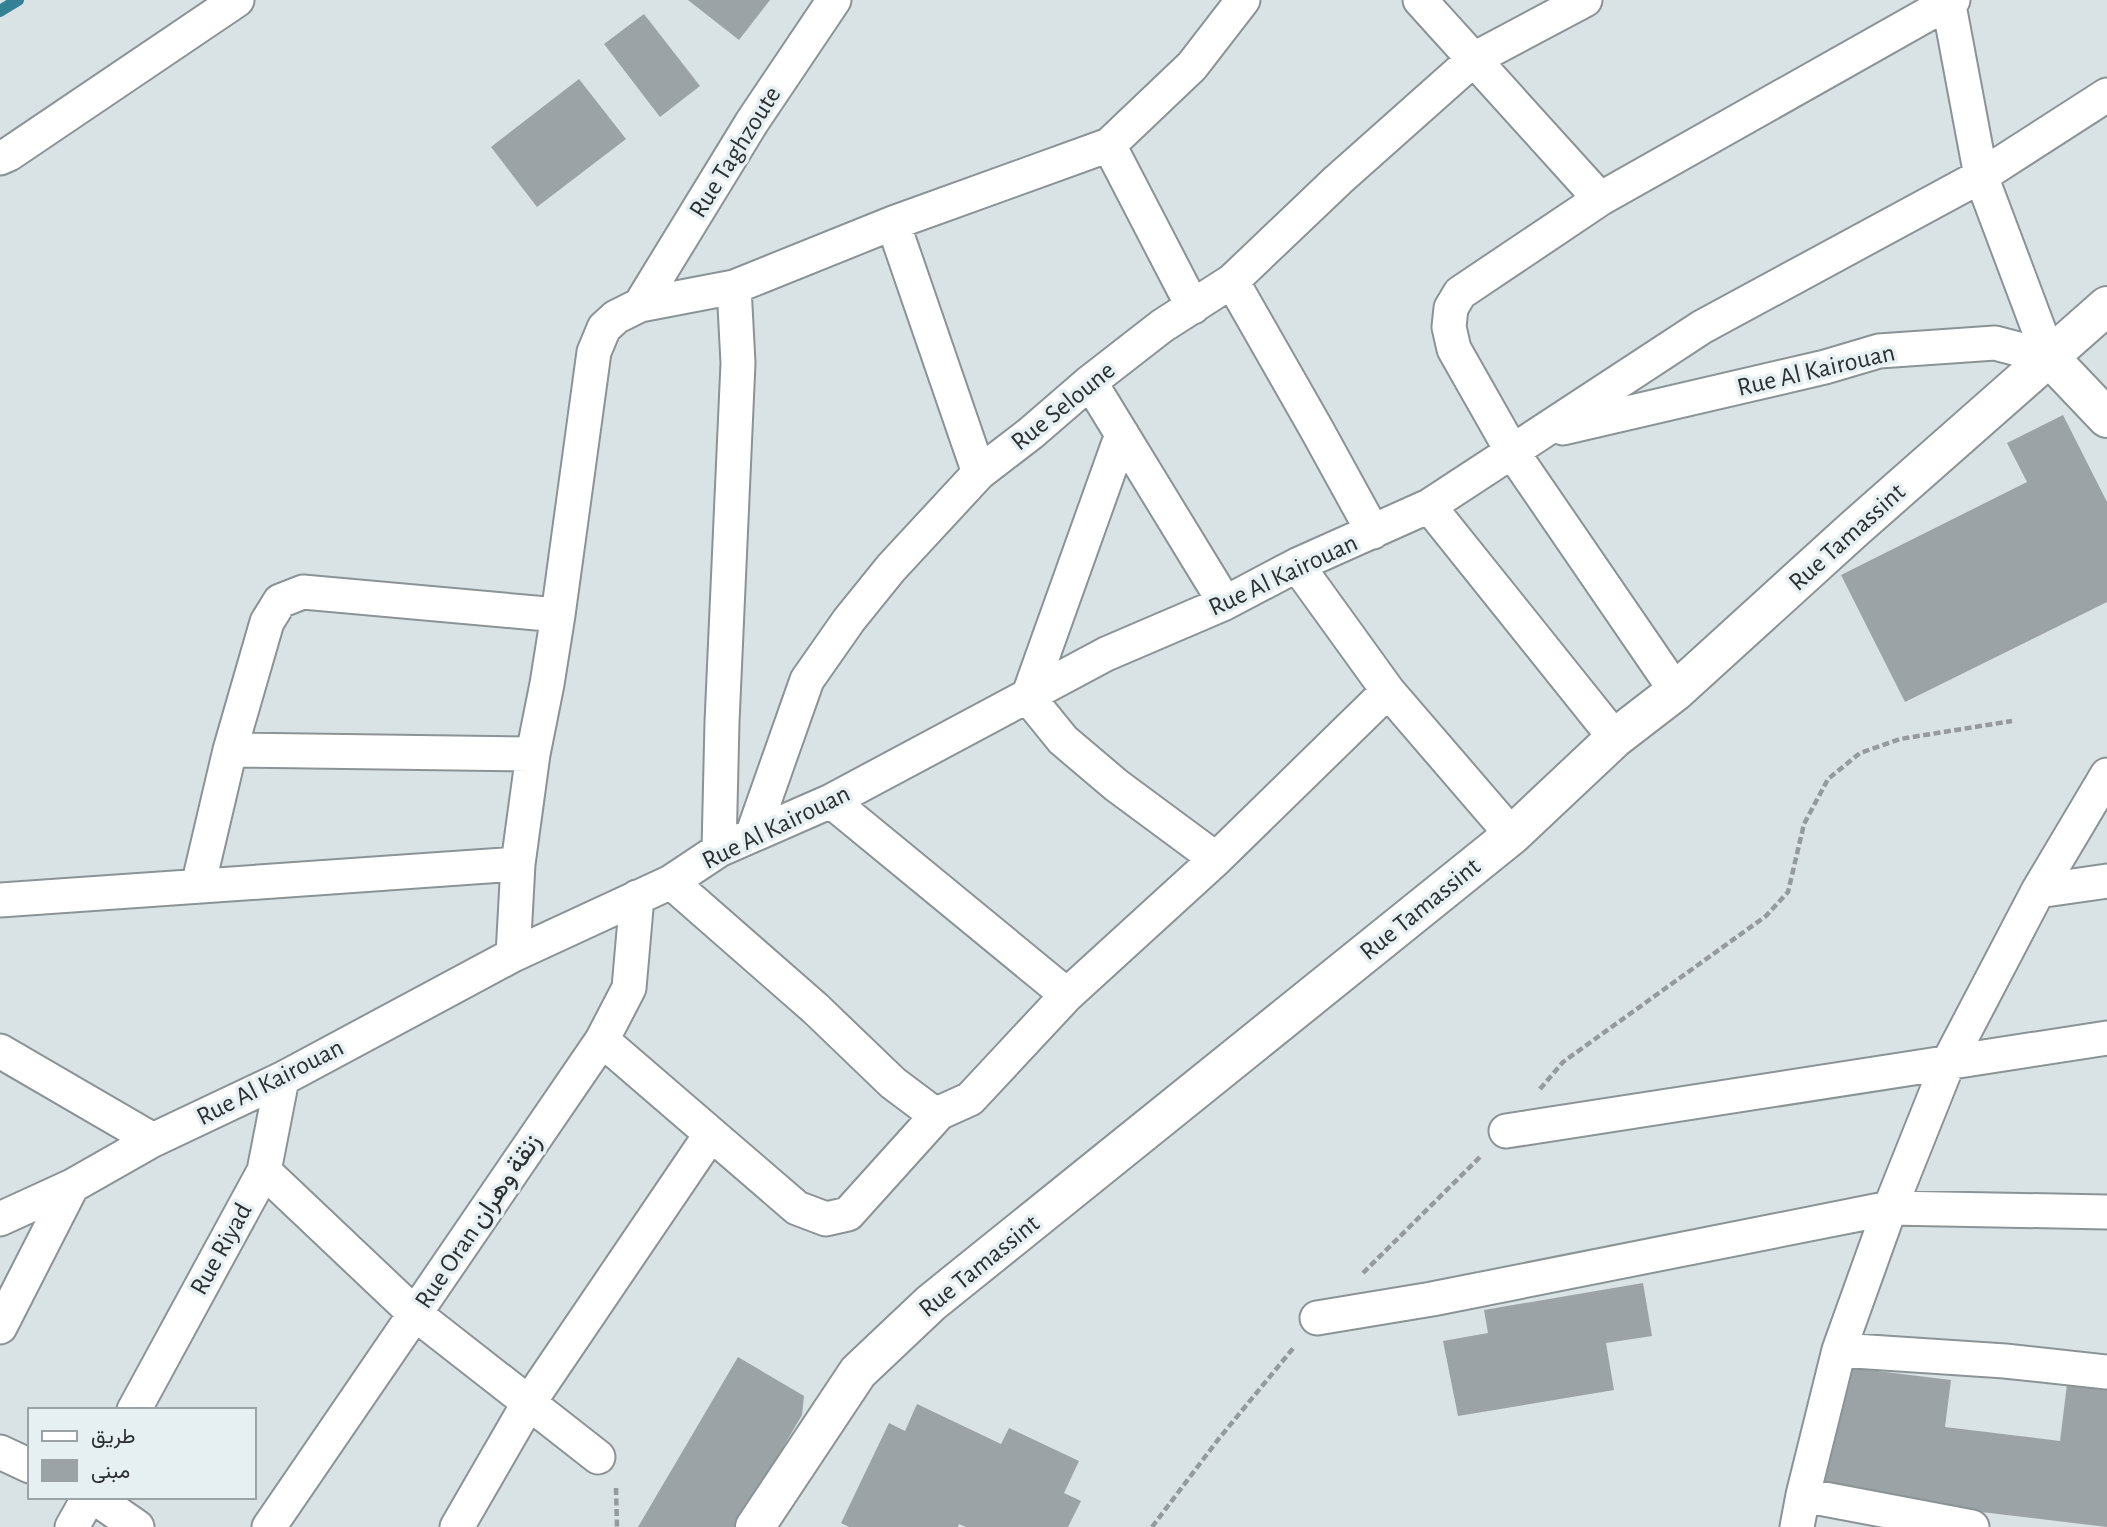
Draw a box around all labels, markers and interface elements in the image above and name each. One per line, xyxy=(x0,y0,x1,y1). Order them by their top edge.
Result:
street label: Rue Taghzoute xyxy=(685,82,785,222)
street label: Rue Al Kairouan xyxy=(1735,339,1897,401)
street label: Rue Seloune xyxy=(1006,357,1120,455)
street label: Rue Tamassint xyxy=(1784,478,1910,596)
street label: Rue Al Kairouan xyxy=(1205,529,1361,621)
street label: Rue Al Kairouan xyxy=(698,780,854,874)
street label: Rue Tamassint xyxy=(1355,853,1485,965)
street label: Rue Al Kairouan xyxy=(192,1034,348,1130)
street label: Rue Oran زنقة وهران xyxy=(410,1129,548,1314)
street label: Rue Riyad xyxy=(185,1199,257,1299)
street label: Rue Tamassint xyxy=(914,1210,1044,1322)
legend xyxy=(28,1408,256,1499)
text: طريق xyxy=(91,1426,136,1449)
text: مبنى xyxy=(91,1461,130,1483)

